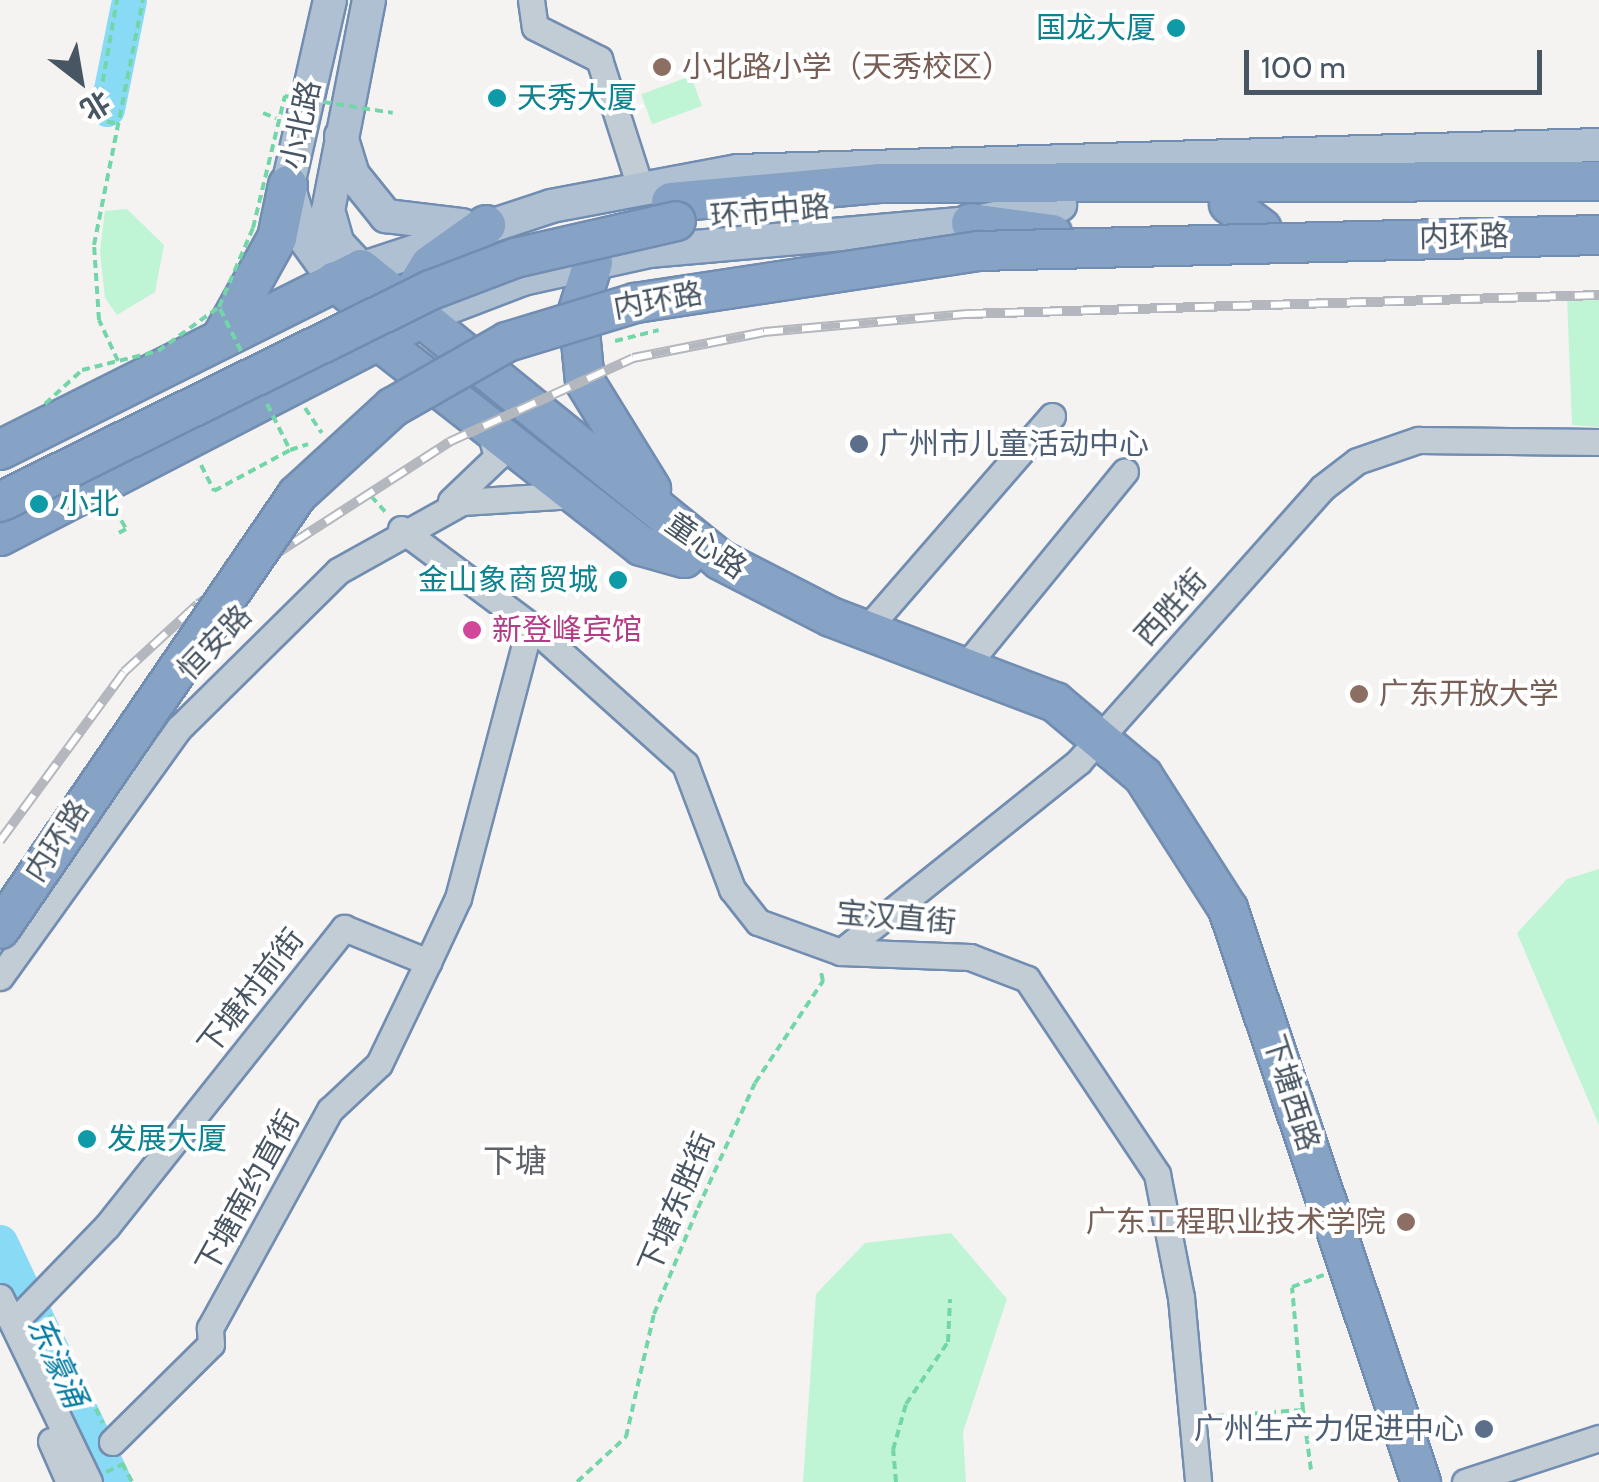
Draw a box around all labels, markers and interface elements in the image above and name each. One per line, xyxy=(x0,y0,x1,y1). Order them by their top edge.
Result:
place label: 国龙大厦 xyxy=(1036,10,1156,46)
marker: 国龙大厦 xyxy=(1165,17,1187,39)
north arrow xyxy=(30,30,130,130)
scale bar xyxy=(1249,30,1546,92)
place label: 小北路小学（天秀校区） xyxy=(682,49,1012,85)
text: 100 m xyxy=(1261,49,1346,86)
marker: 小北路小学（天秀校区） xyxy=(651,56,673,78)
street label: 小北路 xyxy=(274,77,328,173)
place label: 天秀大厦 xyxy=(517,80,637,116)
text: 北 xyxy=(75,84,116,127)
marker: 天秀大厦 xyxy=(486,87,508,109)
street label: 环市中路 xyxy=(709,189,831,235)
street label: 内环路 xyxy=(1419,218,1509,256)
street label: 内环路 xyxy=(611,275,705,327)
place label: 广州市儿童活动中心 xyxy=(879,426,1149,462)
marker: 广州市儿童活动中心 xyxy=(848,433,870,455)
place label: 小北 xyxy=(59,486,119,522)
marker: 小北 xyxy=(28,493,50,515)
street label: 童心路 xyxy=(659,505,753,587)
place label: 金山象商贸城 xyxy=(418,562,598,598)
street label: 西胜街 xyxy=(1128,563,1214,653)
marker: 金山象商贸城 xyxy=(607,569,629,591)
street label: 恒安路 xyxy=(171,598,259,688)
place label: 新登峰宾馆 xyxy=(492,612,642,648)
marker: 新登峰宾馆 xyxy=(461,619,483,641)
place label: 广东开放大学 xyxy=(1379,676,1559,712)
marker: 广东开放大学 xyxy=(1348,683,1370,705)
street label: 内环路 xyxy=(17,793,97,889)
street label: 宝汉直街 xyxy=(835,895,957,941)
street label: 下塘村前街 xyxy=(191,922,311,1062)
street label: 下塘西路 xyxy=(1255,1030,1327,1156)
street label: 下塘南约直街 xyxy=(189,1105,307,1279)
place label: 发展大厦 xyxy=(107,1121,227,1157)
street label: 下塘东胜街 xyxy=(631,1127,723,1279)
marker: 发展大厦 xyxy=(76,1128,98,1150)
district label: 下塘 xyxy=(483,1142,547,1180)
place label: 广东工程职业技术学院 xyxy=(1086,1204,1386,1240)
marker: 广东工程职业技术学院 xyxy=(1395,1211,1417,1233)
water label: 东濠涌 xyxy=(19,1310,95,1414)
place label: 广州生产力促进中心 xyxy=(1194,1411,1464,1447)
marker: 广州生产力促进中心 xyxy=(1473,1418,1495,1440)

